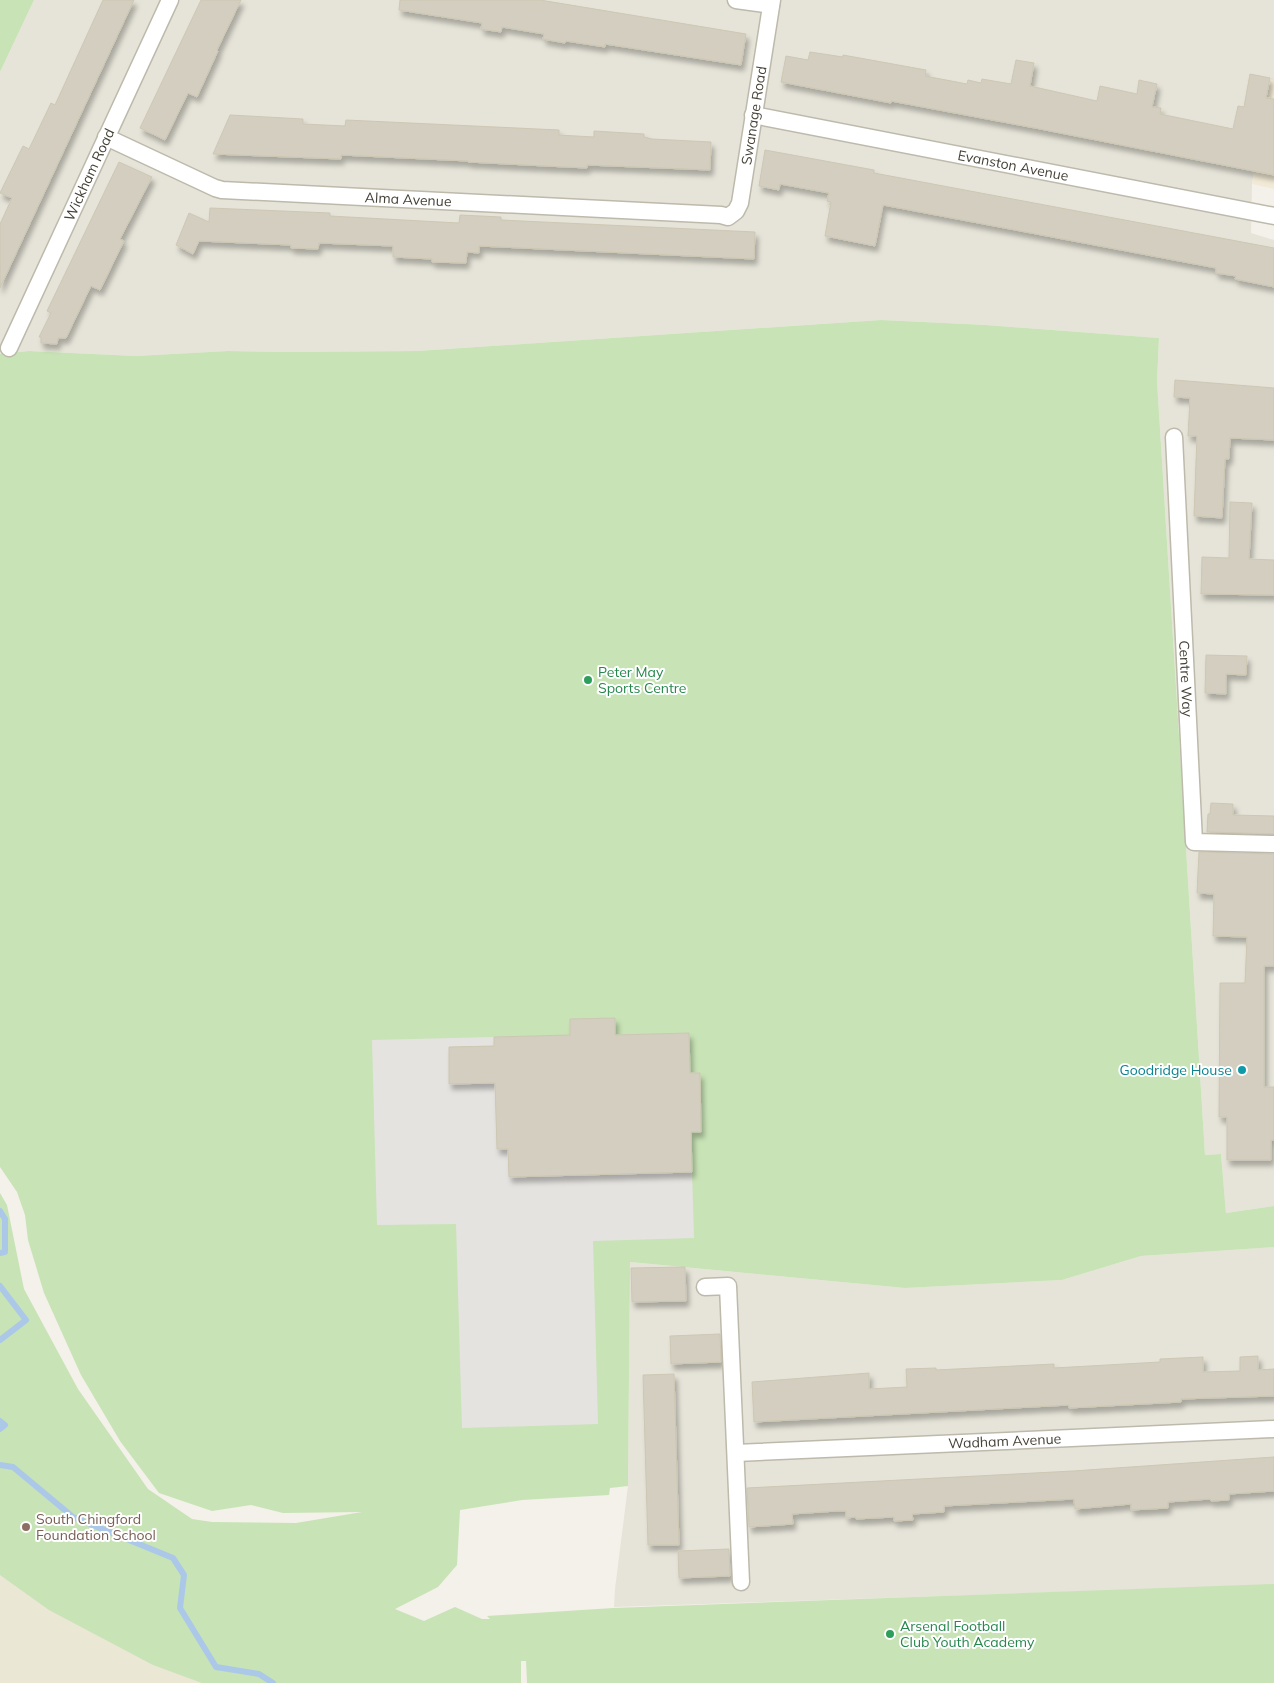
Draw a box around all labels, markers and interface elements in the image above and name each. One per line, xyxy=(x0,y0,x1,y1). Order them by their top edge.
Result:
street label: Swanage Road xyxy=(737,65,770,166)
street label: Wickham Road xyxy=(60,125,118,224)
street label: Evanston Avenue xyxy=(956,146,1070,185)
street label: Alma Avenue xyxy=(364,188,452,210)
street label: Centre Way xyxy=(1175,640,1197,718)
place label: Peter May Sports Centre xyxy=(598,663,686,697)
marker: Peter May Sports Centre xyxy=(582,674,594,686)
place label: Goodridge House xyxy=(1119,1061,1232,1079)
marker: Goodridge House xyxy=(1236,1064,1248,1076)
street label: Wadham Avenue xyxy=(948,1430,1062,1453)
place label: South Chingford Foundation School xyxy=(36,1510,156,1544)
marker: South Chingford Foundation School xyxy=(20,1521,32,1533)
place label: Arsenal Football Club Youth Academy xyxy=(900,1617,1035,1651)
marker: Arsenal Football Club Youth Academy xyxy=(884,1628,896,1640)

